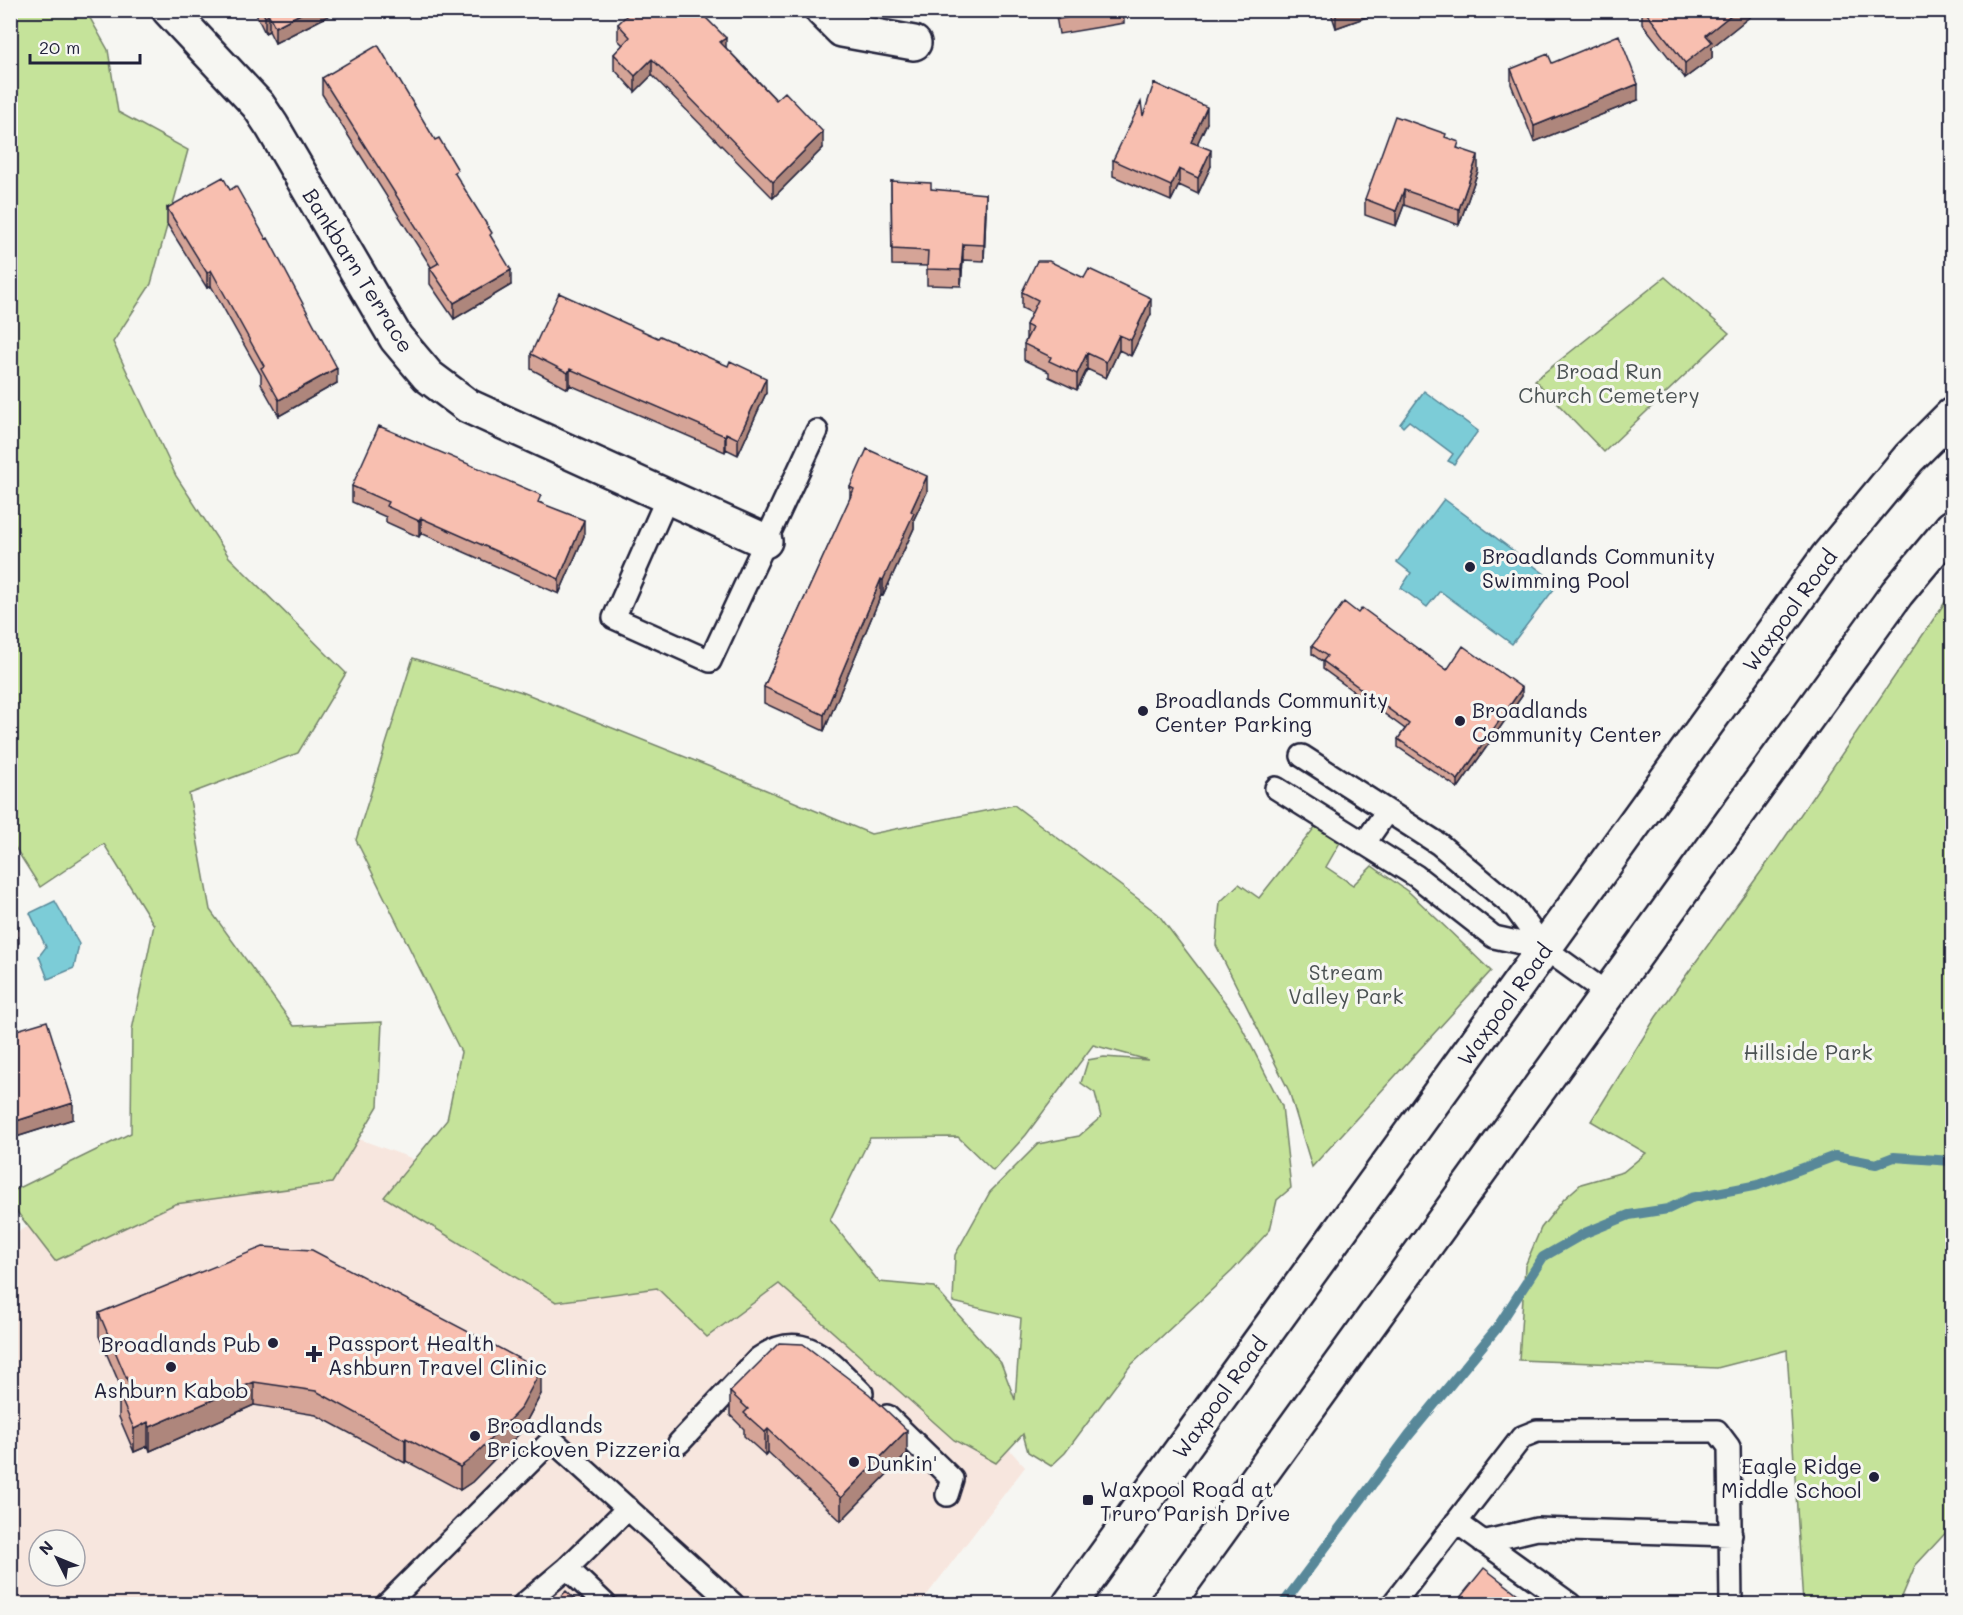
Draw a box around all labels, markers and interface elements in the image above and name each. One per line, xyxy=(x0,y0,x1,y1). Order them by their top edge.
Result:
scale bar xyxy=(30,27,140,65)
text: 20 m xyxy=(39,35,80,59)
street label: Bankbarn Terrace xyxy=(298,183,420,357)
park label: Broad Run Church Cemetery xyxy=(1518,357,1700,408)
place label: Broadlands Community Swimming Pool xyxy=(1482,542,1715,593)
street label: Waxpool Road xyxy=(1736,544,1842,676)
marker: Broadlands Community Swimming Pool xyxy=(1463,560,1477,574)
place label: Broadlands Community Center Parking xyxy=(1155,686,1388,737)
place label: Broadlands Community Center xyxy=(1472,696,1662,747)
marker: Broadlands Community Center Parking xyxy=(1136,704,1150,718)
marker: Broadlands Community Center xyxy=(1453,714,1467,728)
street label: Waxpool Road xyxy=(1451,938,1557,1070)
park label: Stream Valley Park xyxy=(1288,958,1404,1009)
park label: Hillside Park xyxy=(1743,1038,1873,1065)
place label: Passport Health Ashburn Travel Clinic xyxy=(328,1329,547,1380)
place label: Broadlands Pub xyxy=(101,1330,261,1357)
street label: Waxpool Road xyxy=(1166,1331,1272,1463)
marker: Broadlands Pub xyxy=(266,1336,280,1350)
marker: Passport Health Ashburn Travel Clinic xyxy=(305,1345,323,1363)
marker: Ashburn Kabob xyxy=(164,1360,178,1374)
place label: Ashburn Kabob xyxy=(93,1376,249,1403)
place label: Broadlands Brickoven Pizzeria xyxy=(487,1411,681,1462)
marker: Broadlands Brickoven Pizzeria xyxy=(468,1429,482,1443)
place label: Dunkin' xyxy=(866,1449,937,1476)
place label: Eagle Ridge Middle School xyxy=(1721,1452,1862,1503)
marker: Dunkin' xyxy=(847,1455,861,1469)
marker: Eagle Ridge Middle School xyxy=(1867,1470,1881,1484)
place label: Waxpool Road at Truro Parish Drive xyxy=(1100,1475,1291,1526)
marker: Waxpool Road at Truro Parish Drive xyxy=(1081,1493,1095,1507)
north arrow xyxy=(27,1528,87,1588)
text: N xyxy=(34,1536,57,1559)

